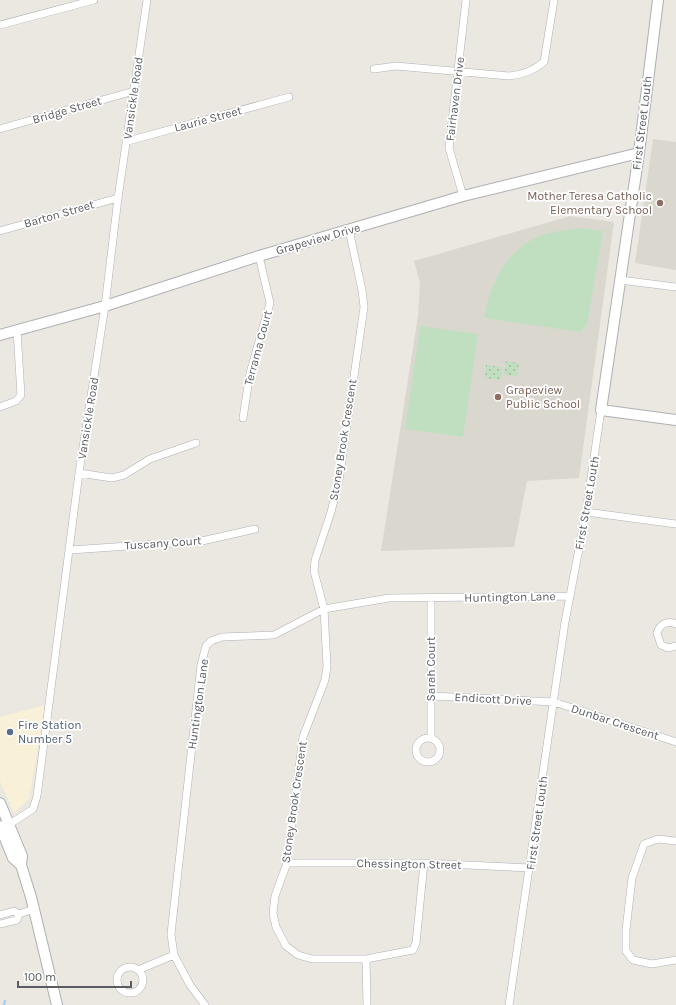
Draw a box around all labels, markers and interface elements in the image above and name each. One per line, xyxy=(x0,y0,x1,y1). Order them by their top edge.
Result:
street label: Vansickle Road xyxy=(120,56,146,140)
street label: Fairhaven Drive xyxy=(443,56,467,142)
street label: First Street Louth xyxy=(629,75,655,171)
street label: Bridge Street xyxy=(31,93,104,127)
street label: Laurie Street xyxy=(173,103,244,135)
place label: Mother Teresa Catholic Elementary School xyxy=(527,189,652,217)
street label: Barton Street xyxy=(22,197,96,231)
marker: Mother Teresa Catholic Elementary School xyxy=(655,198,665,208)
street label: Grapeview Drive xyxy=(274,220,362,258)
street label: Terrama Court xyxy=(241,308,275,387)
street label: Vansickle Road xyxy=(75,376,101,460)
street label: Stoney Brook Crescent xyxy=(326,378,360,502)
place label: Grapeview Public School xyxy=(506,383,580,411)
marker: Grapeview Public School xyxy=(493,392,503,402)
street label: First Street Louth xyxy=(572,455,602,551)
street label: Tuscany Court xyxy=(124,533,203,553)
street label: Huntington Lane xyxy=(464,589,556,605)
street label: Sarah Court xyxy=(424,636,438,701)
street label: Huntington Lane xyxy=(185,658,211,750)
street label: Endicott Drive xyxy=(454,690,532,708)
street label: Dunbar Crescent xyxy=(569,701,661,743)
place label: Fire Station Number 5 xyxy=(18,718,81,746)
marker: Fire Station Number 5 xyxy=(5,727,15,737)
street label: Stoney Brook Crescent xyxy=(279,740,310,864)
street label: First Street Louth xyxy=(523,775,551,871)
street label: Chessington Street xyxy=(356,856,462,872)
scale bar xyxy=(18,963,131,989)
text: 100 m xyxy=(24,970,56,984)

